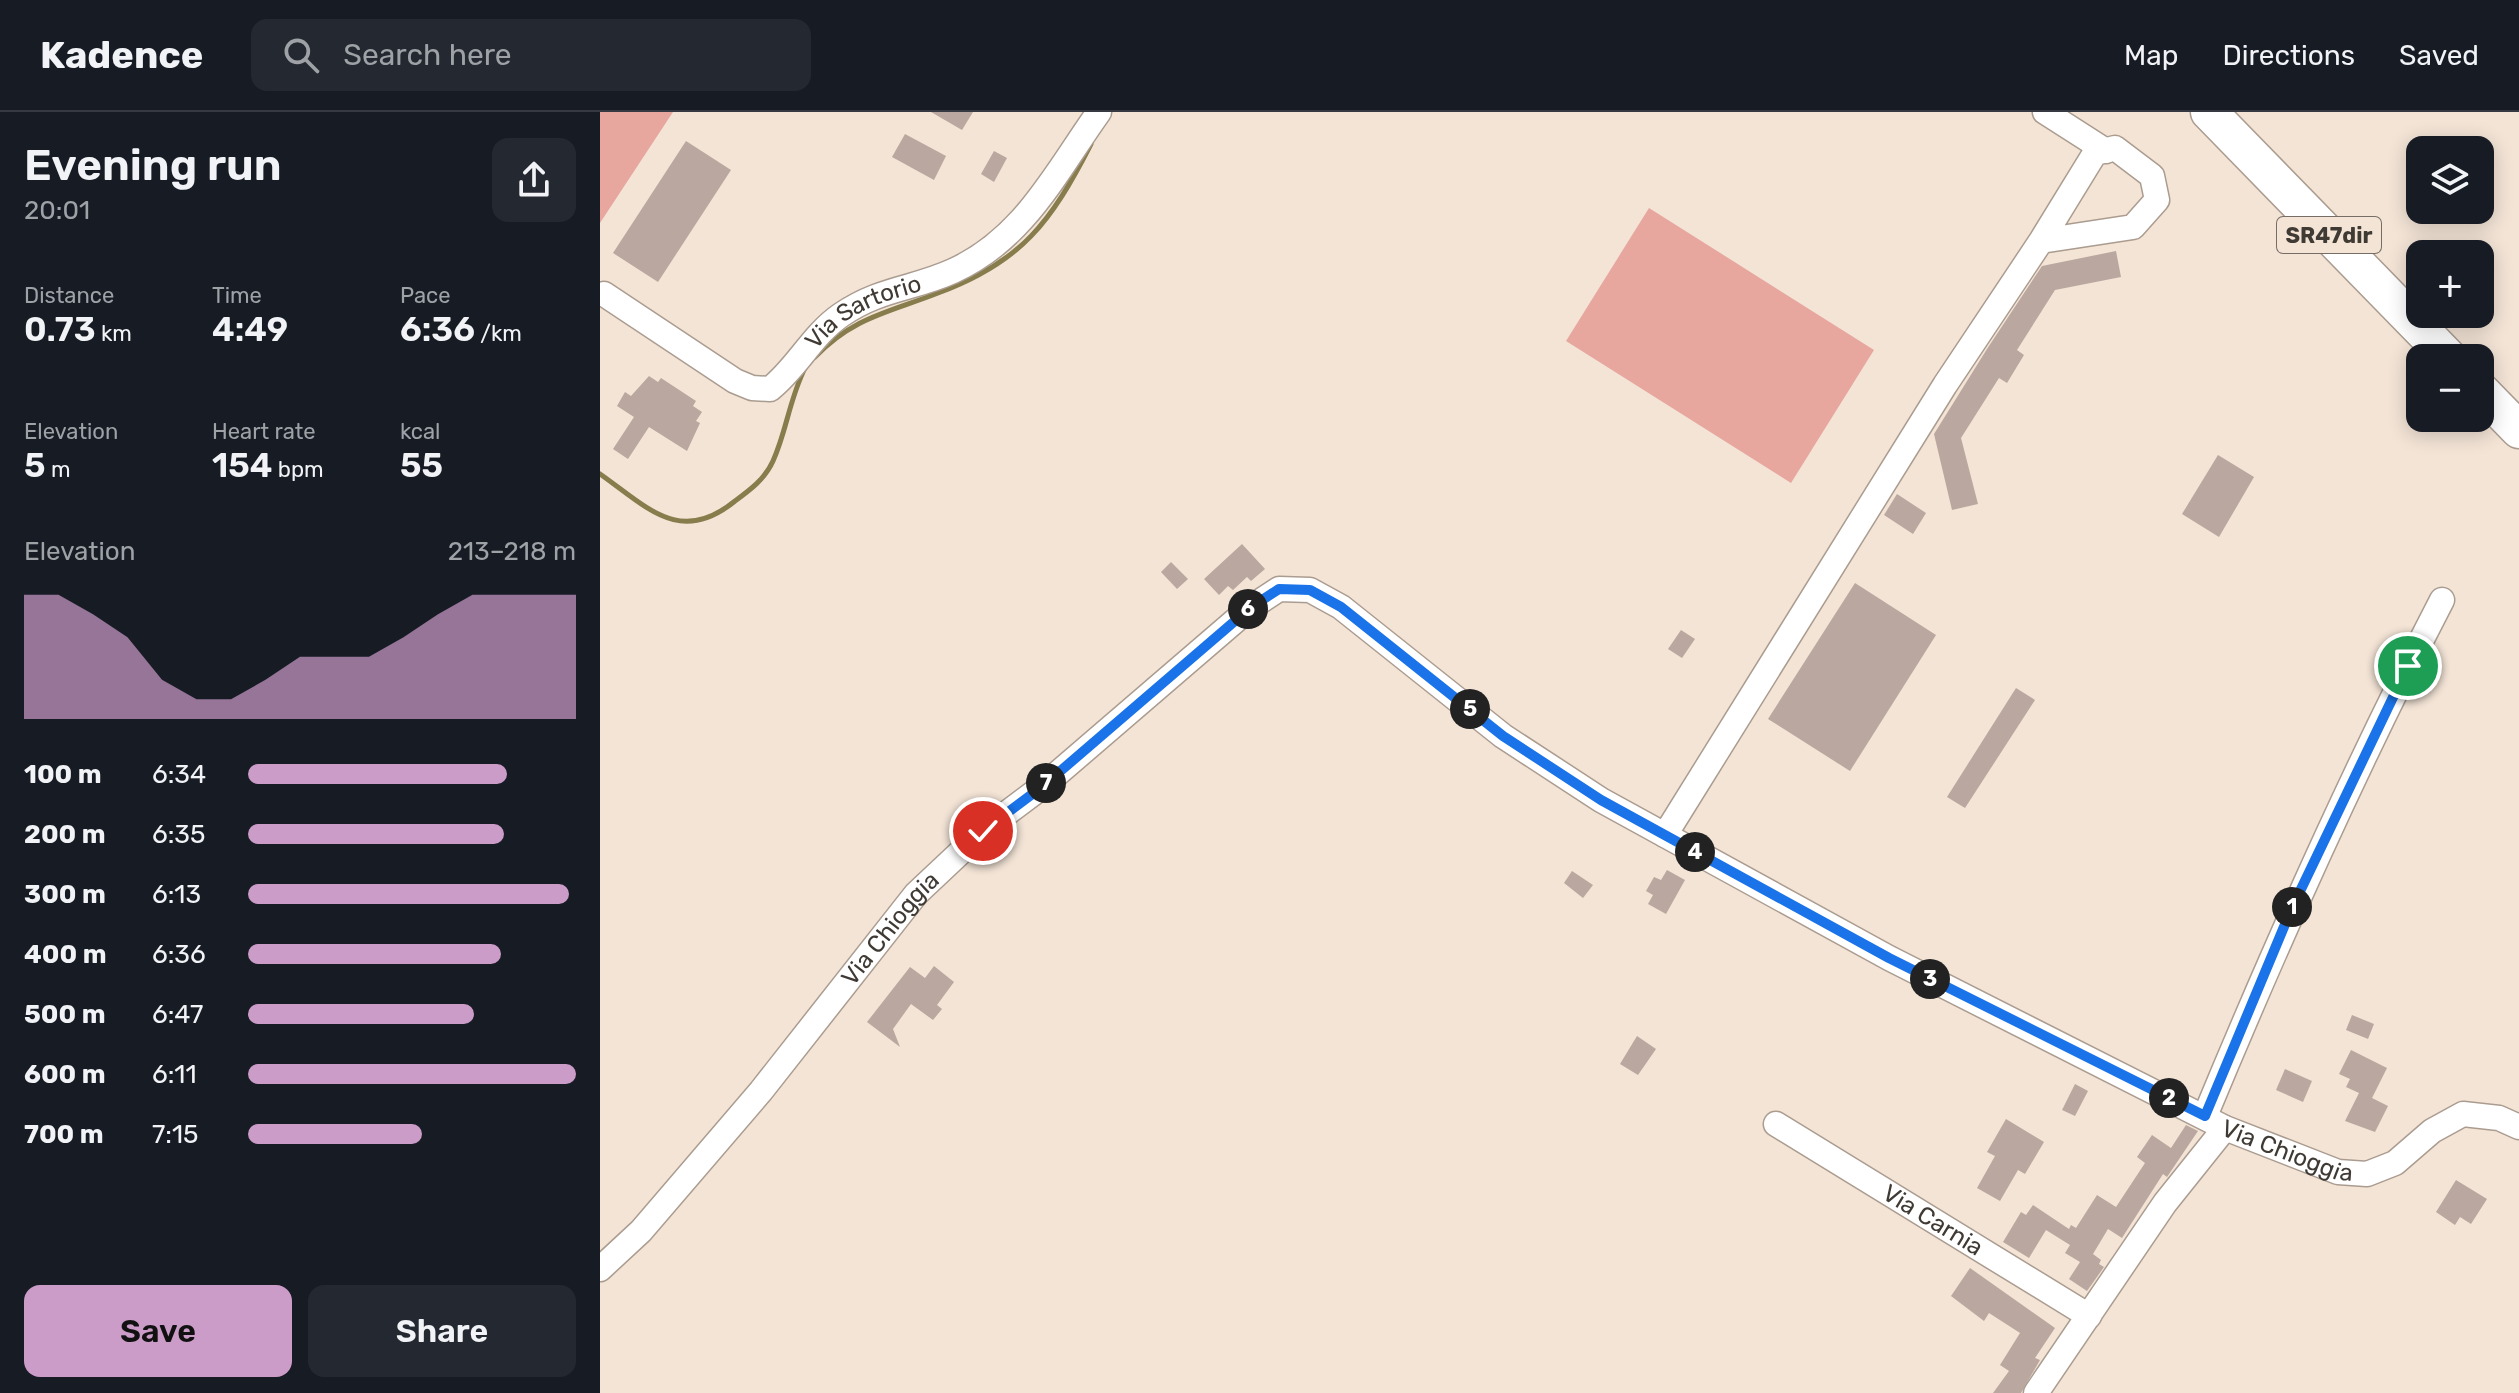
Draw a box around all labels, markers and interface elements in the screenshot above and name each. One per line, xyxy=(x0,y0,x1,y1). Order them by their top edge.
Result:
search box xyxy=(251,19,811,91)
text: Kadence xyxy=(40,32,203,78)
icon: search xyxy=(279,33,323,77)
text: Search here xyxy=(343,37,512,73)
text: Map xyxy=(2124,39,2178,72)
text: Directions xyxy=(2222,39,2355,72)
text: Saved xyxy=(2399,39,2479,72)
map controls xyxy=(2406,136,2494,432)
button: layers xyxy=(2406,136,2494,224)
button: share xyxy=(492,138,576,222)
text: Evening run xyxy=(24,139,282,191)
text: 20:01 xyxy=(24,195,90,226)
road number: SR47dir xyxy=(2277,217,2381,253)
button: + xyxy=(2406,240,2494,328)
street label: Via Sartorio xyxy=(799,269,924,354)
text: Distance xyxy=(24,282,114,309)
text: Time xyxy=(212,282,262,309)
text: Pace xyxy=(400,282,451,309)
text: 0.73 xyxy=(24,309,96,350)
text: 4:49 xyxy=(212,309,288,350)
text: 6:36 xyxy=(400,309,475,350)
text: km xyxy=(96,320,132,347)
text: /km xyxy=(475,320,522,347)
button: − xyxy=(2406,344,2494,432)
text: Elevation xyxy=(24,418,118,445)
text: Heart rate xyxy=(212,418,316,445)
text: kcal xyxy=(400,418,440,445)
text: 5 xyxy=(24,445,46,486)
text: 154 xyxy=(212,445,272,486)
text: 55 xyxy=(400,445,443,486)
text: m xyxy=(46,456,70,483)
text: bpm xyxy=(272,456,324,483)
text: Elevation xyxy=(24,536,135,567)
text: 213–218 m xyxy=(448,536,576,567)
pin: 6 xyxy=(1228,589,1268,629)
text: 6 xyxy=(1241,595,1255,622)
pin xyxy=(2374,632,2442,700)
icon: arrive xyxy=(2386,644,2430,688)
pin: 5 xyxy=(1450,689,1490,729)
text: 5 xyxy=(1463,695,1477,722)
text: 100 m xyxy=(24,759,102,790)
text: 6:34 xyxy=(152,759,206,790)
pin: 7 xyxy=(1026,763,1066,803)
text: 7 xyxy=(1040,769,1052,796)
pin xyxy=(949,797,1017,865)
icon: check xyxy=(961,809,1005,853)
text: 200 m xyxy=(24,819,106,850)
text: 6:35 xyxy=(152,819,205,850)
pin: 4 xyxy=(1675,832,1715,872)
text: 4 xyxy=(1687,838,1703,865)
street label: Via Chioggia xyxy=(836,866,945,991)
text: 300 m xyxy=(24,879,106,910)
text: 6:13 xyxy=(152,879,201,910)
pin: 1 xyxy=(2272,887,2312,927)
text: 1 xyxy=(2287,893,2297,920)
text: 400 m xyxy=(24,939,106,970)
text: 6:36 xyxy=(152,939,206,970)
pin: 3 xyxy=(1910,959,1950,999)
text: 3 xyxy=(1923,965,1937,992)
text: 500 m xyxy=(24,999,106,1030)
text: 6:47 xyxy=(152,999,203,1030)
text: 600 m xyxy=(24,1059,106,1090)
text: 6:11 xyxy=(152,1059,197,1090)
pin: 2 xyxy=(2149,1078,2189,1118)
text: 2 xyxy=(2162,1084,2176,1111)
street label: Via Chioggia xyxy=(2218,1114,2354,1187)
text: 700 m xyxy=(24,1119,104,1150)
text: 7:15 xyxy=(152,1119,199,1150)
street label: Via Carnia xyxy=(1878,1179,1988,1262)
button: Save xyxy=(24,1285,292,1377)
button: Share xyxy=(308,1285,576,1377)

